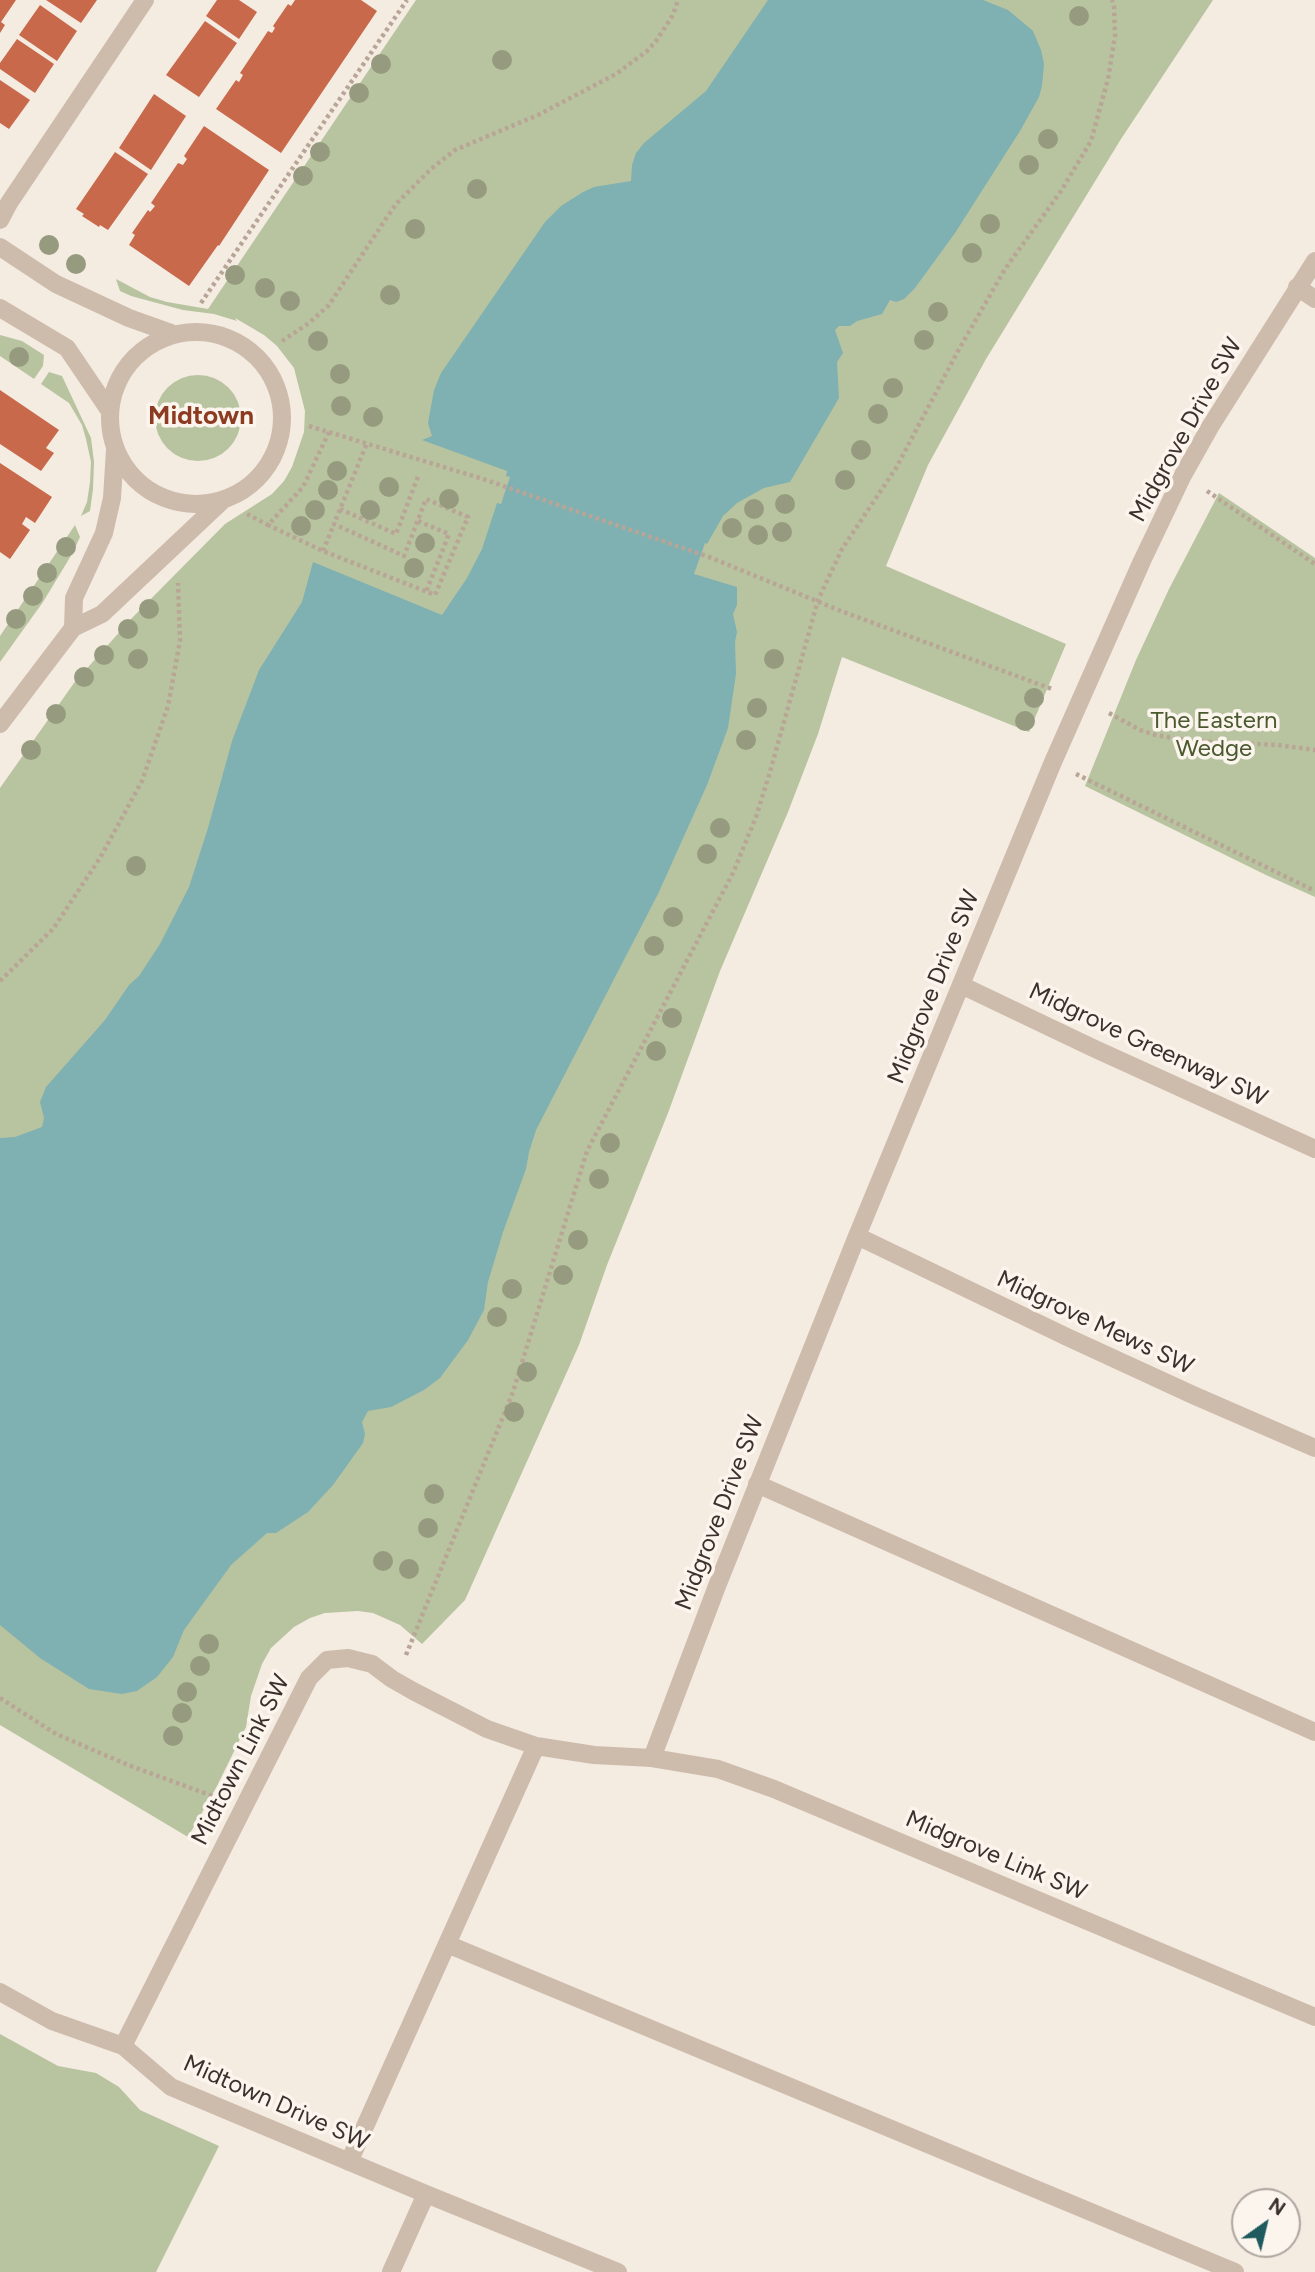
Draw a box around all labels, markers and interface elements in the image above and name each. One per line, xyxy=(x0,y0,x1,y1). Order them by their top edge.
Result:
street label: Midgrove Drive SW xyxy=(1123,333,1249,527)
district label: Midtown xyxy=(148,400,254,432)
park label: The Eastern Wedge xyxy=(1151,707,1277,763)
street label: Midgrove Drive SW xyxy=(882,886,986,1088)
street label: Midgrove Greenway SW xyxy=(1024,977,1272,1113)
street label: Midgrove Mews SW xyxy=(992,1265,1198,1381)
street label: Midgrove Drive SW xyxy=(670,1412,770,1614)
street label: Midtown Link SW xyxy=(186,1670,296,1850)
street label: Midgrove Link SW xyxy=(901,1805,1091,1907)
street label: Midtown Drive SW xyxy=(179,2049,373,2157)
north arrow xyxy=(1231,2188,1301,2258)
text: N xyxy=(1264,2193,1289,2220)

